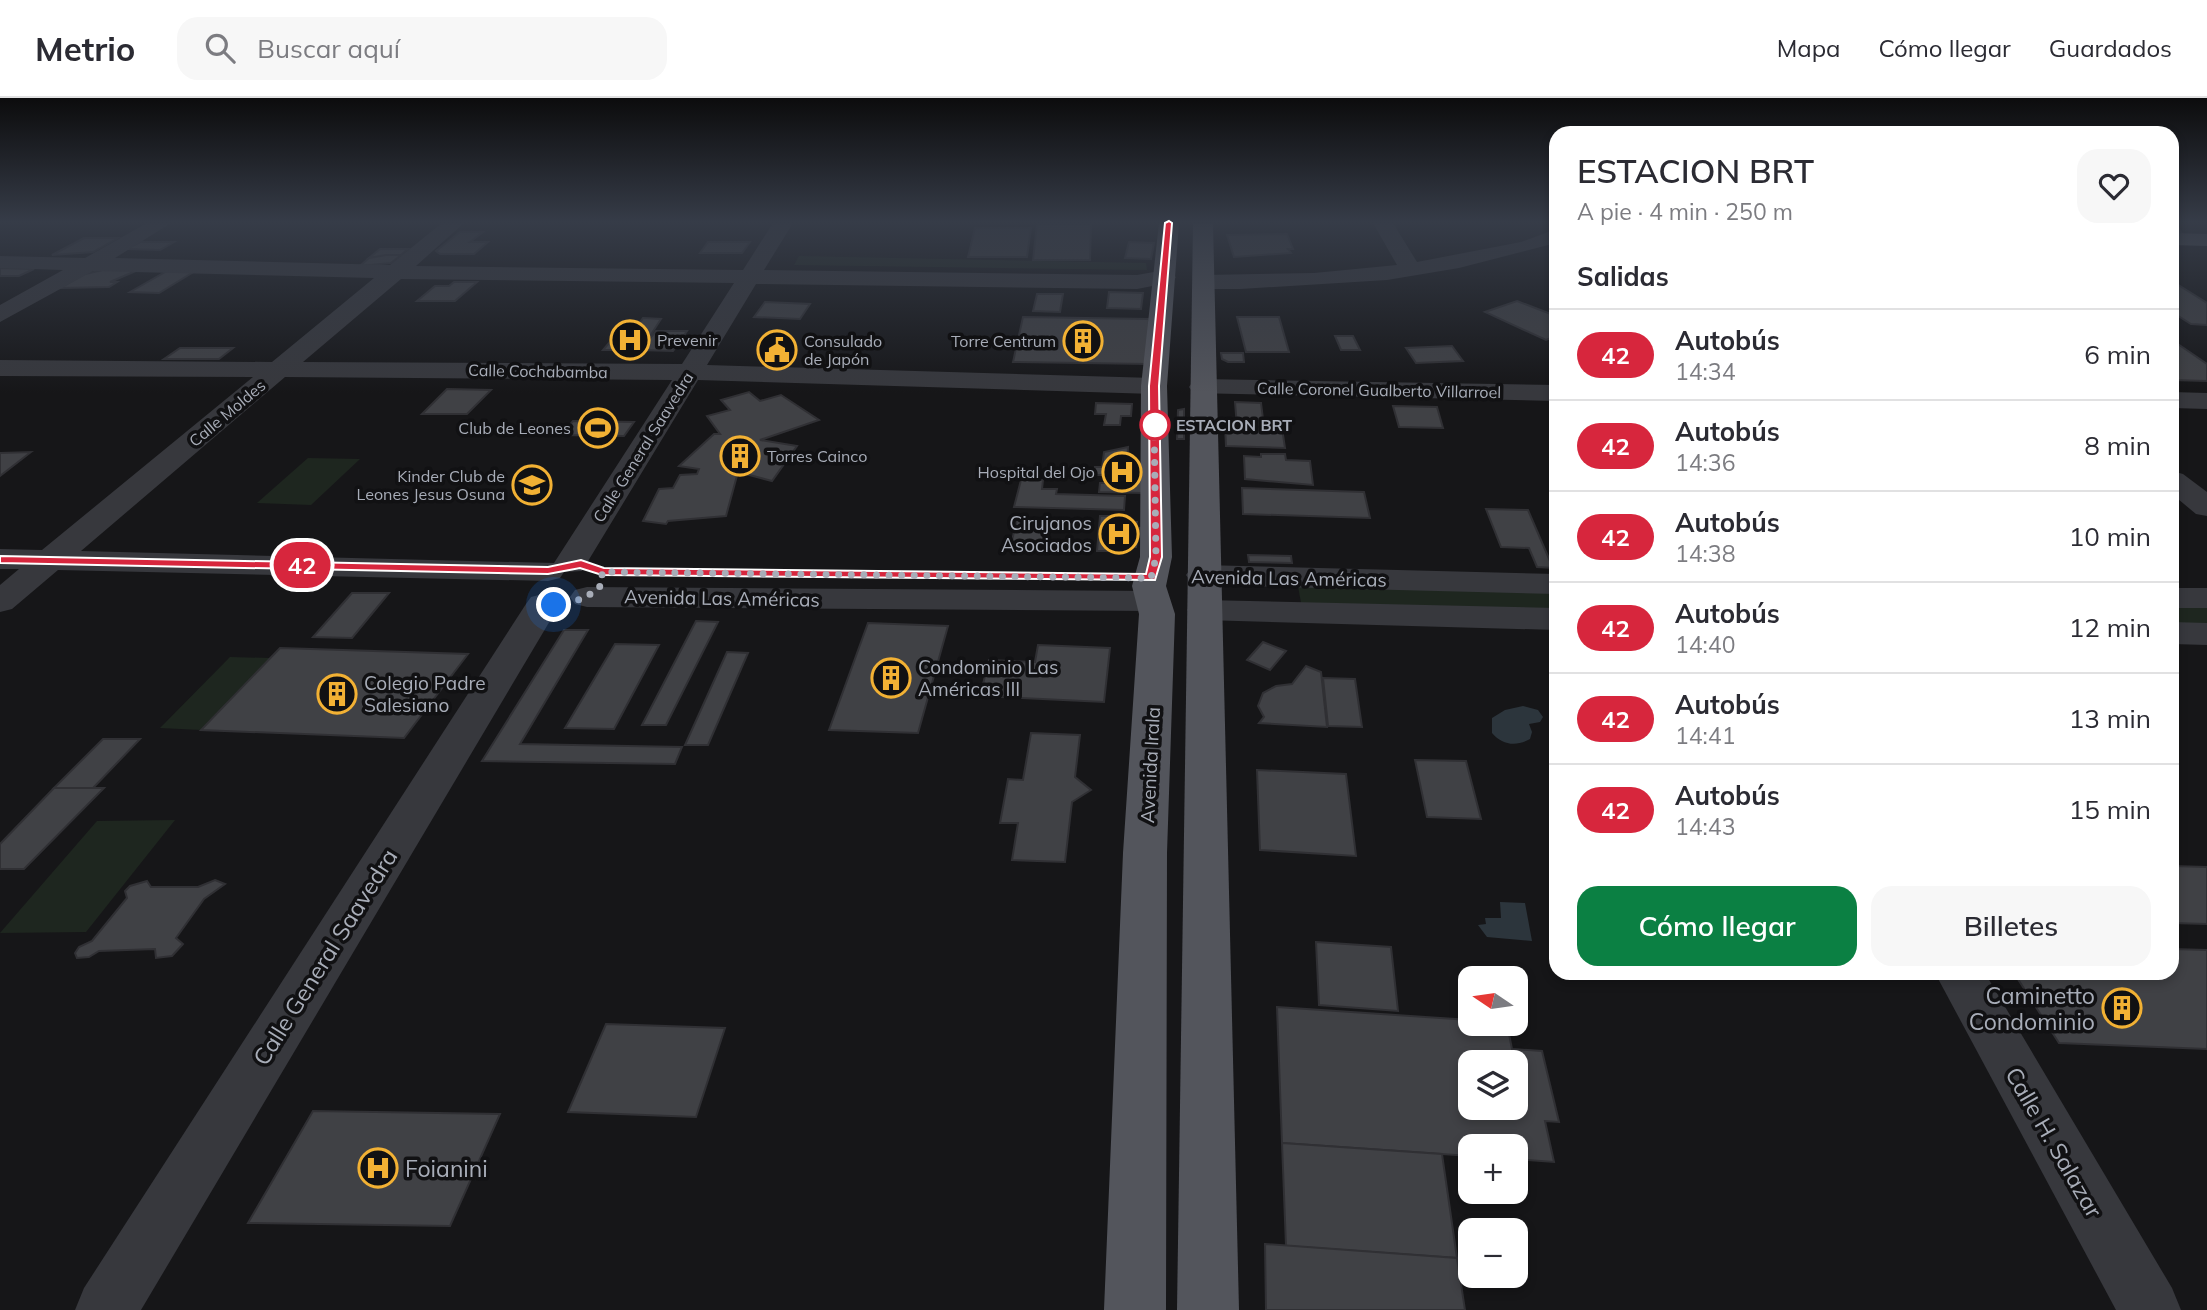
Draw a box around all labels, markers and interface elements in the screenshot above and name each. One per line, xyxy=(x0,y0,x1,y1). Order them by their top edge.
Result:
search box xyxy=(177,17,667,80)
text: Metrio xyxy=(35,28,135,69)
icon: search xyxy=(201,29,239,67)
text: Buscar aquí xyxy=(257,32,400,65)
text: Mapa xyxy=(1777,33,1840,63)
text: Cómo llegar xyxy=(1878,33,2011,63)
text: Guardados xyxy=(2049,33,2172,63)
button: heart xyxy=(2077,149,2151,223)
text: ESTACION BRT xyxy=(1577,150,1814,191)
text: A pie · 4 min · 250 m xyxy=(1577,197,1793,226)
text: Salidas xyxy=(1577,260,1669,293)
hospital icon: Prevenir xyxy=(609,319,651,361)
building icon: Torre Centrum xyxy=(1062,320,1104,362)
text: Autobús xyxy=(1675,324,1780,357)
public building icon: Consulado de Japón xyxy=(756,329,798,371)
place label: Prevenir xyxy=(657,330,718,350)
place label: Consulado de Japón xyxy=(804,331,882,369)
place label: Torre Centrum xyxy=(951,331,1056,351)
text: 6 min xyxy=(2084,338,2151,371)
text: 42 xyxy=(1601,340,1630,370)
text: 14:34 xyxy=(1675,357,1735,386)
street label: Calle Cochabamba xyxy=(468,360,608,382)
street label: Calle General Saavedra xyxy=(589,368,697,526)
street label: Calle Moldes xyxy=(185,375,269,451)
street label: Calle Coronel Gualberto Villarroel xyxy=(1257,378,1501,402)
sports icon: Club de Leones xyxy=(577,407,619,449)
marker: ESTACION BRT xyxy=(1140,410,1170,440)
place label: ESTACION BRT xyxy=(1176,415,1292,435)
text: Autobús xyxy=(1675,415,1780,448)
place label: Club de Leones xyxy=(458,418,571,438)
text: 8 min xyxy=(2084,429,2151,462)
text: 42 xyxy=(1601,431,1630,461)
building icon: Torres Cainco xyxy=(719,435,761,477)
place label: Torres Cainco xyxy=(767,446,867,466)
text: 14:36 xyxy=(1675,448,1735,477)
hospital icon: Hospital del Ojo xyxy=(1101,451,1143,493)
place label: Hospital del Ojo xyxy=(977,462,1095,482)
school or university icon: Kinder Club de Leones Jesus Osuna xyxy=(511,464,553,506)
place label: Kinder Club de Leones Jesus Osuna xyxy=(357,466,505,504)
text: Autobús xyxy=(1675,506,1780,539)
place label: Cirujanos Asociados xyxy=(1001,511,1092,557)
hospital icon: Cirujanos Asociados xyxy=(1098,513,1140,555)
text: 10 min xyxy=(2069,520,2151,553)
text: 42 xyxy=(1601,522,1630,552)
text: 14:38 xyxy=(1675,539,1735,568)
line badge: 42 xyxy=(270,542,334,588)
text: 42 xyxy=(288,550,316,580)
street label: Avenida Las Américas xyxy=(1191,564,1387,592)
street label: Avenida Las Américas xyxy=(624,584,820,612)
your location xyxy=(536,587,571,622)
text: Autobús xyxy=(1675,597,1780,630)
text: 12 min xyxy=(2069,611,2151,644)
text: 42 xyxy=(1601,613,1630,643)
text: 14:40 xyxy=(1675,630,1735,659)
place label: Condominio Las Américas III xyxy=(918,655,1058,701)
building icon: Condominio Las Américas III xyxy=(870,657,912,699)
place label: Colegio Padre Salesiano xyxy=(364,671,486,717)
building icon: Colegio Padre Salesiano xyxy=(316,673,358,715)
text: Autobús xyxy=(1675,688,1780,721)
text: 13 min xyxy=(2069,702,2151,735)
text: 42 xyxy=(1601,704,1630,734)
street label: Avenida Irala xyxy=(1135,706,1165,824)
text: 14:41 xyxy=(1675,721,1735,750)
text: Autobús xyxy=(1675,779,1780,812)
text: 15 min xyxy=(2069,793,2151,826)
text: 42 xyxy=(1601,795,1630,825)
text: 14:43 xyxy=(1675,812,1735,841)
street label: Calle General Saavedra xyxy=(247,843,403,1071)
button: Cómo llegar xyxy=(1577,886,1857,966)
button: Billetes xyxy=(1871,886,2151,966)
north arrow xyxy=(1458,966,1528,1036)
map controls xyxy=(1458,966,1528,1288)
place label: Caminetto Condominio xyxy=(1969,981,2095,1036)
building icon: Caminetto Condominio xyxy=(2101,987,2143,1029)
button: layers xyxy=(1458,1050,1528,1120)
street label: Calle H. Salazar xyxy=(1999,1062,2109,1223)
button: + xyxy=(1458,1134,1528,1204)
hospital icon: Foianini xyxy=(357,1147,399,1189)
place label: Foianini xyxy=(405,1154,488,1183)
button: − xyxy=(1458,1218,1528,1288)

